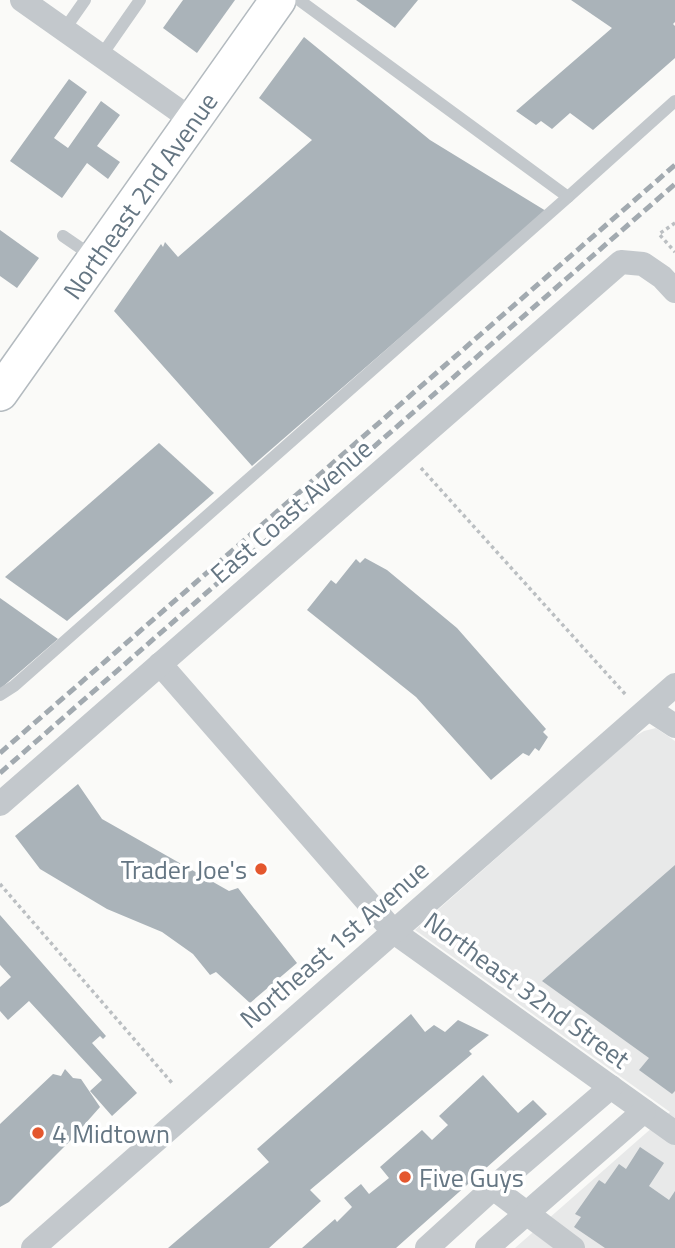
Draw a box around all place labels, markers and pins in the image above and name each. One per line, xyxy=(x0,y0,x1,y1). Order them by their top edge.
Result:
place label: Trader Joe's xyxy=(121,850,247,889)
marker: Trader Joe's xyxy=(253,861,269,877)
place label: 4 Midtown xyxy=(52,1114,170,1153)
marker: 4 Midtown xyxy=(30,1125,46,1141)
place label: Five Guys xyxy=(419,1158,524,1197)
marker: Five Guys xyxy=(397,1169,413,1185)

